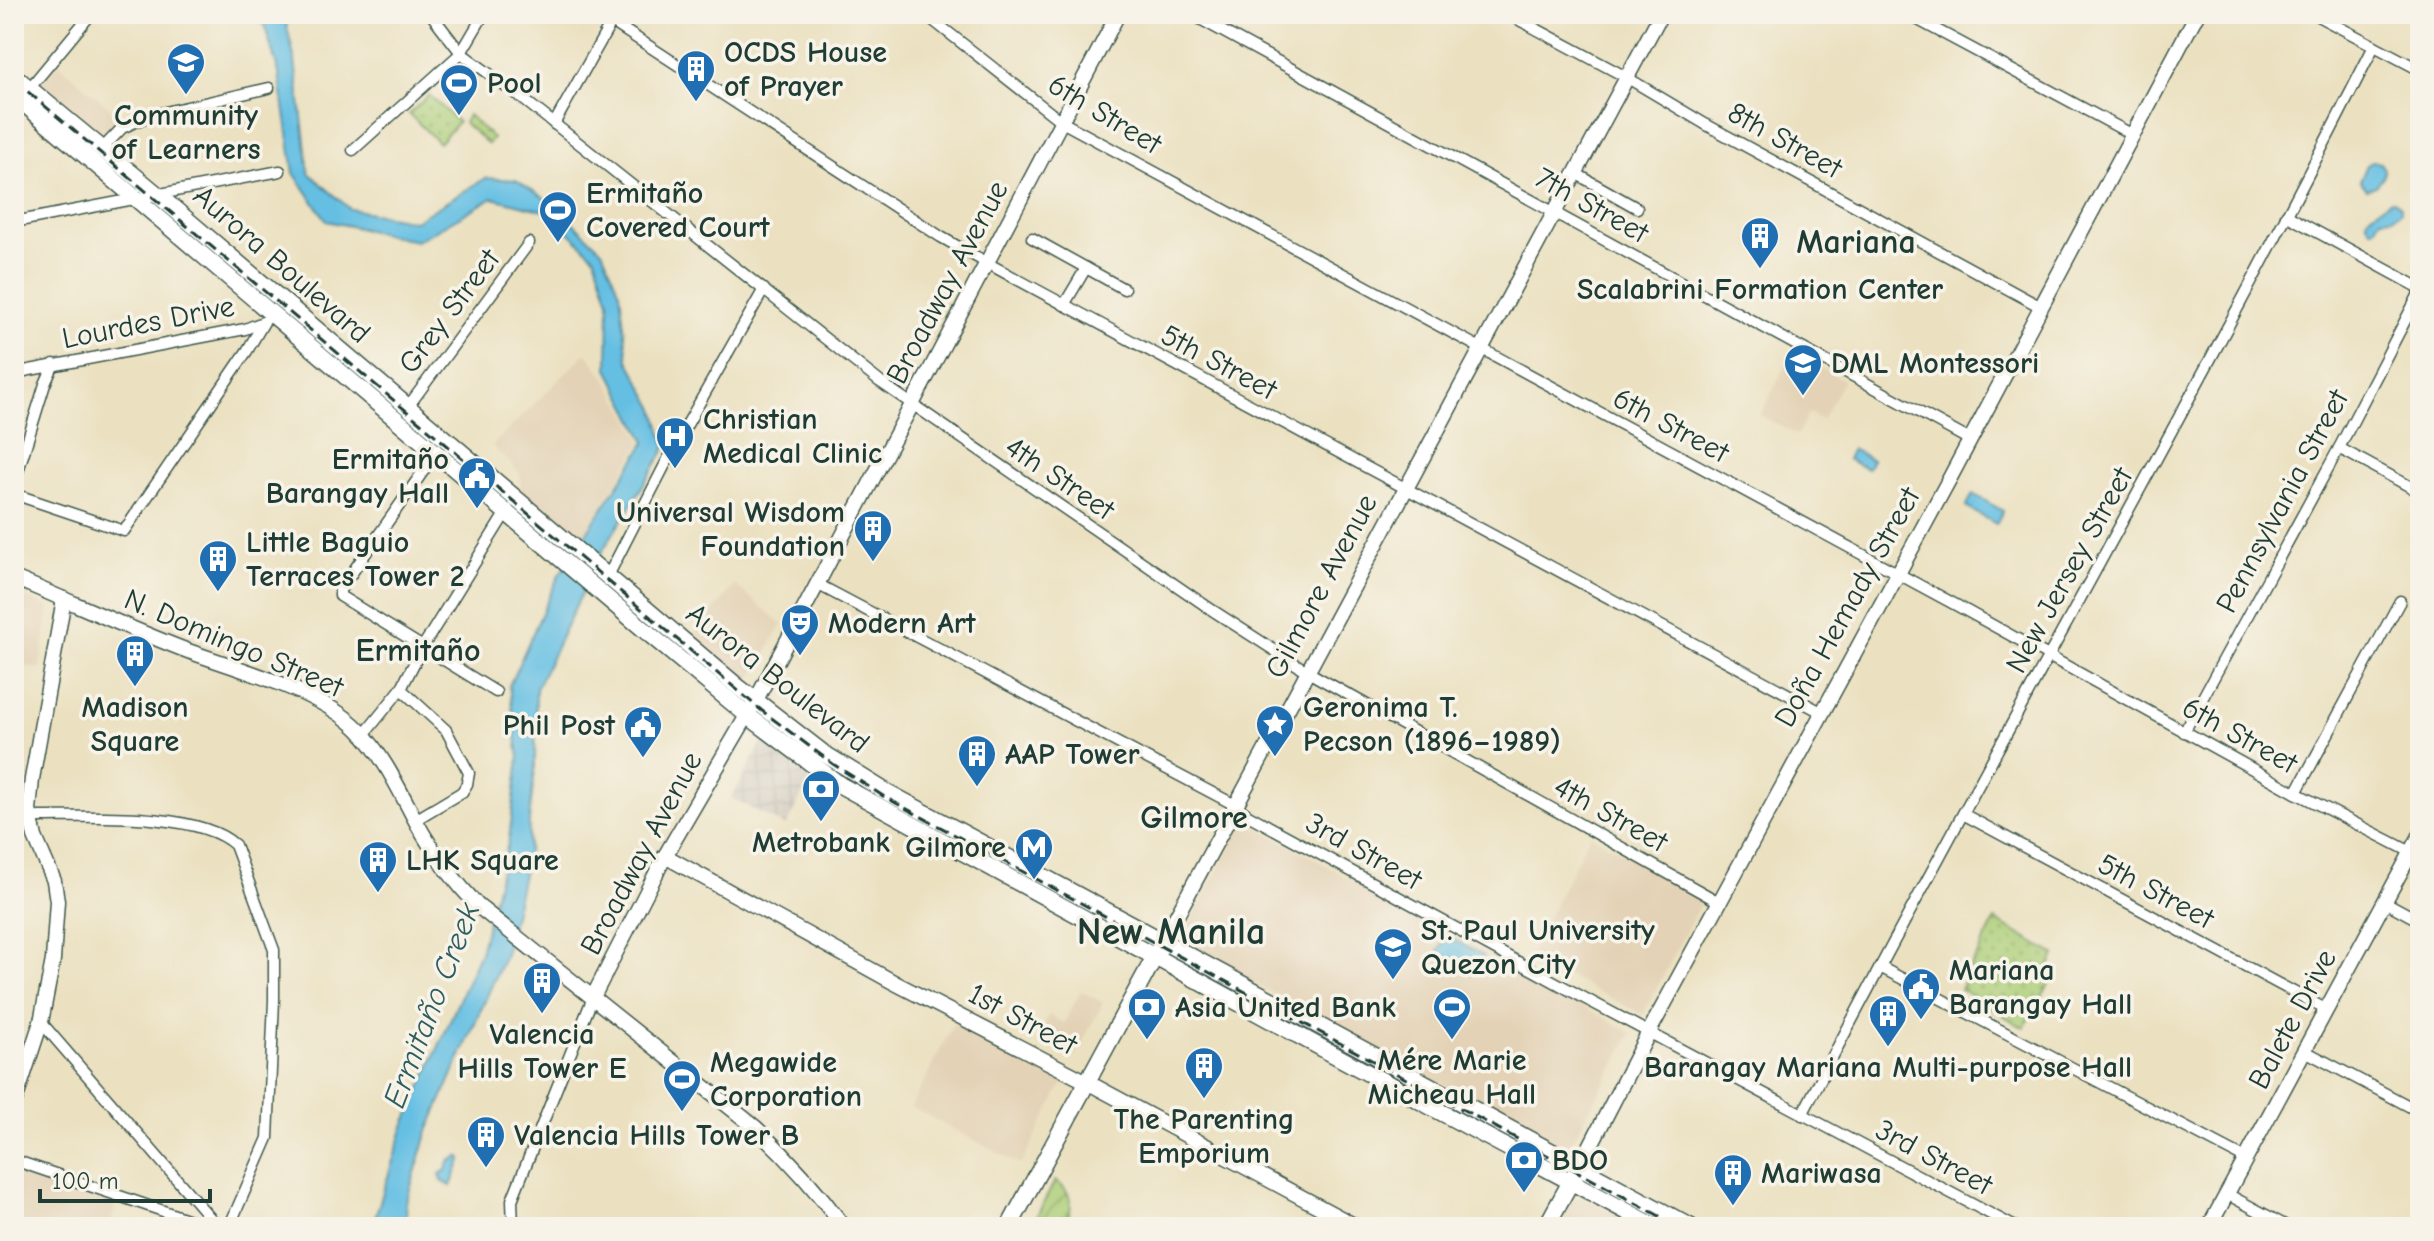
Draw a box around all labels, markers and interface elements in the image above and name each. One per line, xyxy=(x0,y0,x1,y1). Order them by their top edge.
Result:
place label: OCDS House of Prayer xyxy=(724,35,887,104)
school or university icon: Community of Learners xyxy=(165,41,207,96)
building icon: OCDS House of Prayer xyxy=(675,48,717,103)
sports icon: Pool xyxy=(438,62,480,117)
place label: Pool xyxy=(487,66,542,101)
street label: 6th Street xyxy=(1042,67,1169,163)
street label: 8th Street xyxy=(1722,95,1849,187)
place label: Community of Learners xyxy=(112,98,260,167)
street label: 7th Street xyxy=(1529,160,1656,251)
street label: Broadway Avenue xyxy=(879,175,1016,390)
place label: Ermitaño Covered Court xyxy=(586,176,771,245)
street label: Aurora Boulevard xyxy=(186,178,377,351)
sports icon: Ermitaño Covered Court xyxy=(537,189,579,244)
building icon: Scalabrini Formation Center xyxy=(1739,215,1781,270)
district label: Mariana xyxy=(1796,222,1916,262)
street label: Grey Street xyxy=(391,241,508,380)
place label: Scalabrini Formation Center xyxy=(1577,272,1943,307)
street label: Lourdes Drive xyxy=(59,289,237,356)
street label: 5th Street xyxy=(1155,317,1284,408)
school or university icon: DML Montessori xyxy=(1782,342,1824,397)
place label: DML Montessori xyxy=(1831,346,2039,381)
street label: 6th Street xyxy=(1607,380,1736,471)
street label: Pennsylvania Street xyxy=(2209,382,2357,619)
place label: Christian Medical Clinic xyxy=(703,402,882,471)
hospital icon: Christian Medical Clinic xyxy=(654,415,696,470)
street label: 4th Street xyxy=(998,429,1122,528)
place label: Ermitaño Barangay Hall xyxy=(266,442,449,511)
public building icon: Ermitaño Barangay Hall xyxy=(456,455,498,510)
street label: New Jersey Street xyxy=(1999,460,2141,679)
street label: Doña Hemady Street xyxy=(1767,480,1928,733)
street label: Gilmore Avenue xyxy=(1258,488,1385,684)
place label: Universal Wisdom Foundation xyxy=(616,495,845,564)
building icon: Universal Wisdom Foundation xyxy=(852,508,894,563)
place label: Little Baguio Terraces Tower 2 xyxy=(246,525,465,594)
building icon: Little Baguio Terraces Tower 2 xyxy=(197,538,239,593)
street label: N. Domingo Street xyxy=(119,582,350,706)
street label: Aurora Boulevard xyxy=(679,596,876,761)
theatre icon: Modern Art xyxy=(779,602,821,657)
place label: Modern Art xyxy=(828,606,977,641)
district label: Ermitaño xyxy=(355,632,481,669)
building icon: Madison Square xyxy=(114,633,156,688)
place label: Madison Square xyxy=(82,690,188,759)
place label: Geronima T. Pecson (1896–1989) xyxy=(1303,690,1561,759)
street label: 6th Street xyxy=(2176,690,2305,782)
place icon: Geronima T. Pecson (1896–1989) xyxy=(1254,703,1296,758)
public building icon: Phil Post xyxy=(622,704,664,759)
place label: Phil Post xyxy=(503,708,616,743)
building icon: AAP Tower xyxy=(956,733,998,788)
place label: AAP Tower xyxy=(1005,737,1140,772)
street label: Broadway Avenue xyxy=(573,746,710,961)
bank icon: Metrobank xyxy=(800,768,842,823)
street label: 4th Street xyxy=(1548,769,1675,861)
district label: Gilmore xyxy=(1140,799,1248,836)
street label: 3rd Street xyxy=(1300,805,1429,898)
place label: Metrobank xyxy=(752,825,890,860)
metro station icon: Gilmore xyxy=(1013,826,1055,881)
place label: Gilmore xyxy=(905,830,1006,865)
building icon: LHK Square xyxy=(357,839,399,894)
place label: LHK Square xyxy=(406,843,559,878)
street label: 5th Street xyxy=(2092,846,2221,937)
water label: Ermitaño Creek xyxy=(375,897,488,1113)
district label: New Manila xyxy=(1077,910,1265,954)
place label: St. Paul University Quezon City xyxy=(1421,913,1655,982)
school or university icon: St. Paul University Quezon City xyxy=(1372,926,1414,981)
street label: Balete Drive xyxy=(2241,943,2344,1095)
place label: Mariana Barangay Hall xyxy=(1949,953,2132,1022)
building icon: Valencia Hills Tower E xyxy=(521,960,563,1015)
public building icon: Mariana Barangay Hall xyxy=(1900,966,1942,1021)
street label: 1st Street xyxy=(962,976,1084,1063)
bank icon: Asia United Bank xyxy=(1126,986,1168,1041)
sports icon: Mére Marie Micheau Hall xyxy=(1431,986,1473,1041)
place label: Asia United Bank xyxy=(1175,990,1396,1025)
building icon: Barangay Mariana Multi-purpose Hall xyxy=(1867,993,1909,1048)
place label: Valencia Hills Tower E xyxy=(457,1017,627,1086)
place label: Mére Marie Micheau Hall xyxy=(1368,1043,1536,1112)
place label: Megawide Corporation xyxy=(710,1045,862,1114)
building icon: The Parenting Emporium xyxy=(1183,1045,1225,1100)
place label: Barangay Mariana Multi-purpose Hall xyxy=(1644,1050,2132,1085)
sports icon: Megawide Corporation xyxy=(661,1058,703,1113)
place label: The Parenting Emporium xyxy=(1114,1102,1294,1171)
street label: 3rd Street xyxy=(1869,1112,1999,1203)
building icon: Valencia Hills Tower B xyxy=(465,1114,507,1169)
place label: Valencia Hills Tower B xyxy=(514,1118,799,1153)
bank icon: BDO xyxy=(1503,1139,1545,1194)
place label: BDO xyxy=(1552,1143,1608,1178)
building icon: Mariwasa xyxy=(1712,1152,1754,1207)
scale bar xyxy=(40,1153,210,1203)
place label: Mariwasa xyxy=(1761,1156,1882,1191)
text: 100 m xyxy=(52,1167,119,1195)

